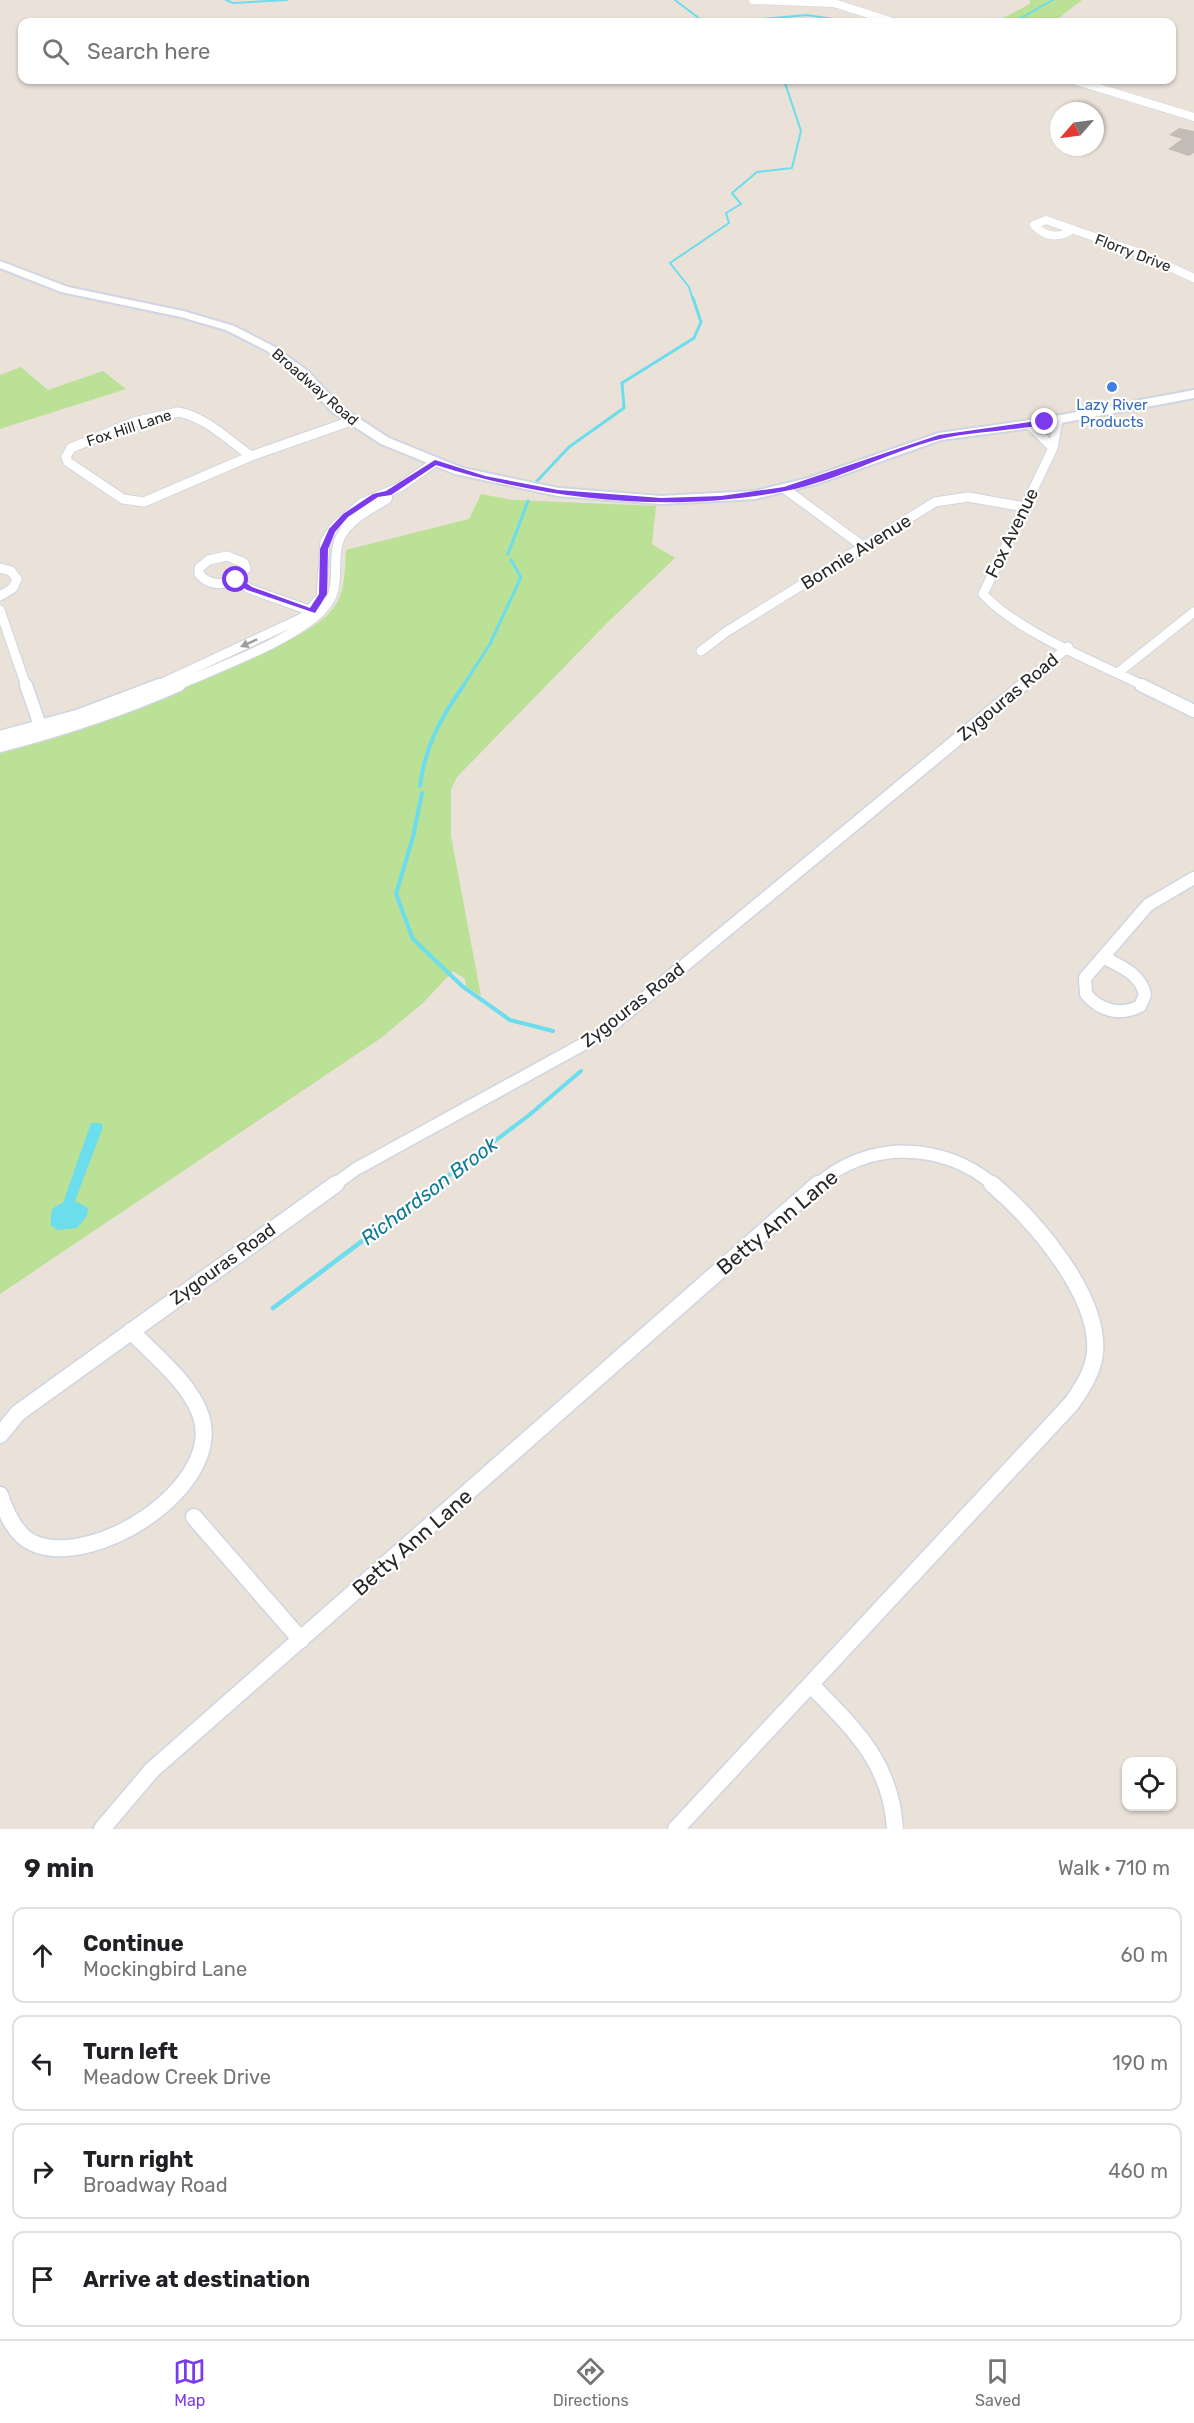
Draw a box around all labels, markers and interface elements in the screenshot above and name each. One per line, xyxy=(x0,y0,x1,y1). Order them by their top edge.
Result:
search box xyxy=(18,18,1176,84)
icon: search xyxy=(39,35,72,68)
text: Search here xyxy=(87,38,210,65)
north arrow xyxy=(1050,102,1104,156)
street label: Florry Drive xyxy=(1092,230,1174,276)
street label: Broadway Road xyxy=(268,345,362,429)
marker: Lazy River Products xyxy=(1105,380,1119,394)
place label: Lazy River Products xyxy=(1076,396,1148,431)
street label: Fox Hill Lane xyxy=(84,406,174,450)
route end xyxy=(1031,408,1057,434)
street label: Fox Avenue xyxy=(981,485,1043,581)
street label: Bonnie Avenue xyxy=(797,509,915,595)
route start xyxy=(222,566,248,592)
one-way arrow xyxy=(240,638,257,647)
street label: Zygouras Road xyxy=(953,648,1063,746)
street label: Zygouras Road xyxy=(577,958,689,1052)
water label: Richardson Brook xyxy=(356,1131,503,1250)
street label: Betty Ann Lane xyxy=(711,1164,843,1280)
street label: Zygouras Road xyxy=(166,1218,280,1310)
street label: Betty Ann Lane xyxy=(347,1483,477,1601)
map controls xyxy=(1122,1757,1176,1811)
button: locate xyxy=(1122,1757,1176,1811)
text: 9 min xyxy=(24,1853,94,1884)
text: Walk · 710 m xyxy=(1058,1856,1170,1880)
text: Continue xyxy=(83,1930,184,1957)
icon: ahead xyxy=(26,1939,59,1972)
text: 60 m xyxy=(1121,1943,1168,1967)
text: Mockingbird Lane xyxy=(83,1957,247,1981)
text: Turn left xyxy=(83,2038,178,2065)
icon: left xyxy=(26,2047,59,2080)
text: 190 m xyxy=(1112,2051,1168,2075)
text: Meadow Creek Drive xyxy=(83,2065,271,2089)
text: Turn right xyxy=(83,2146,193,2173)
icon: right xyxy=(26,2155,59,2188)
text: 460 m xyxy=(1108,2159,1168,2183)
text: Broadway Road xyxy=(83,2173,228,2197)
icon: arrive xyxy=(26,2263,59,2296)
text: Arrive at destination xyxy=(83,2266,310,2293)
tab: Map xyxy=(173,2355,206,2410)
tab: Directions xyxy=(553,2355,629,2410)
tab: Saved xyxy=(975,2355,1021,2410)

